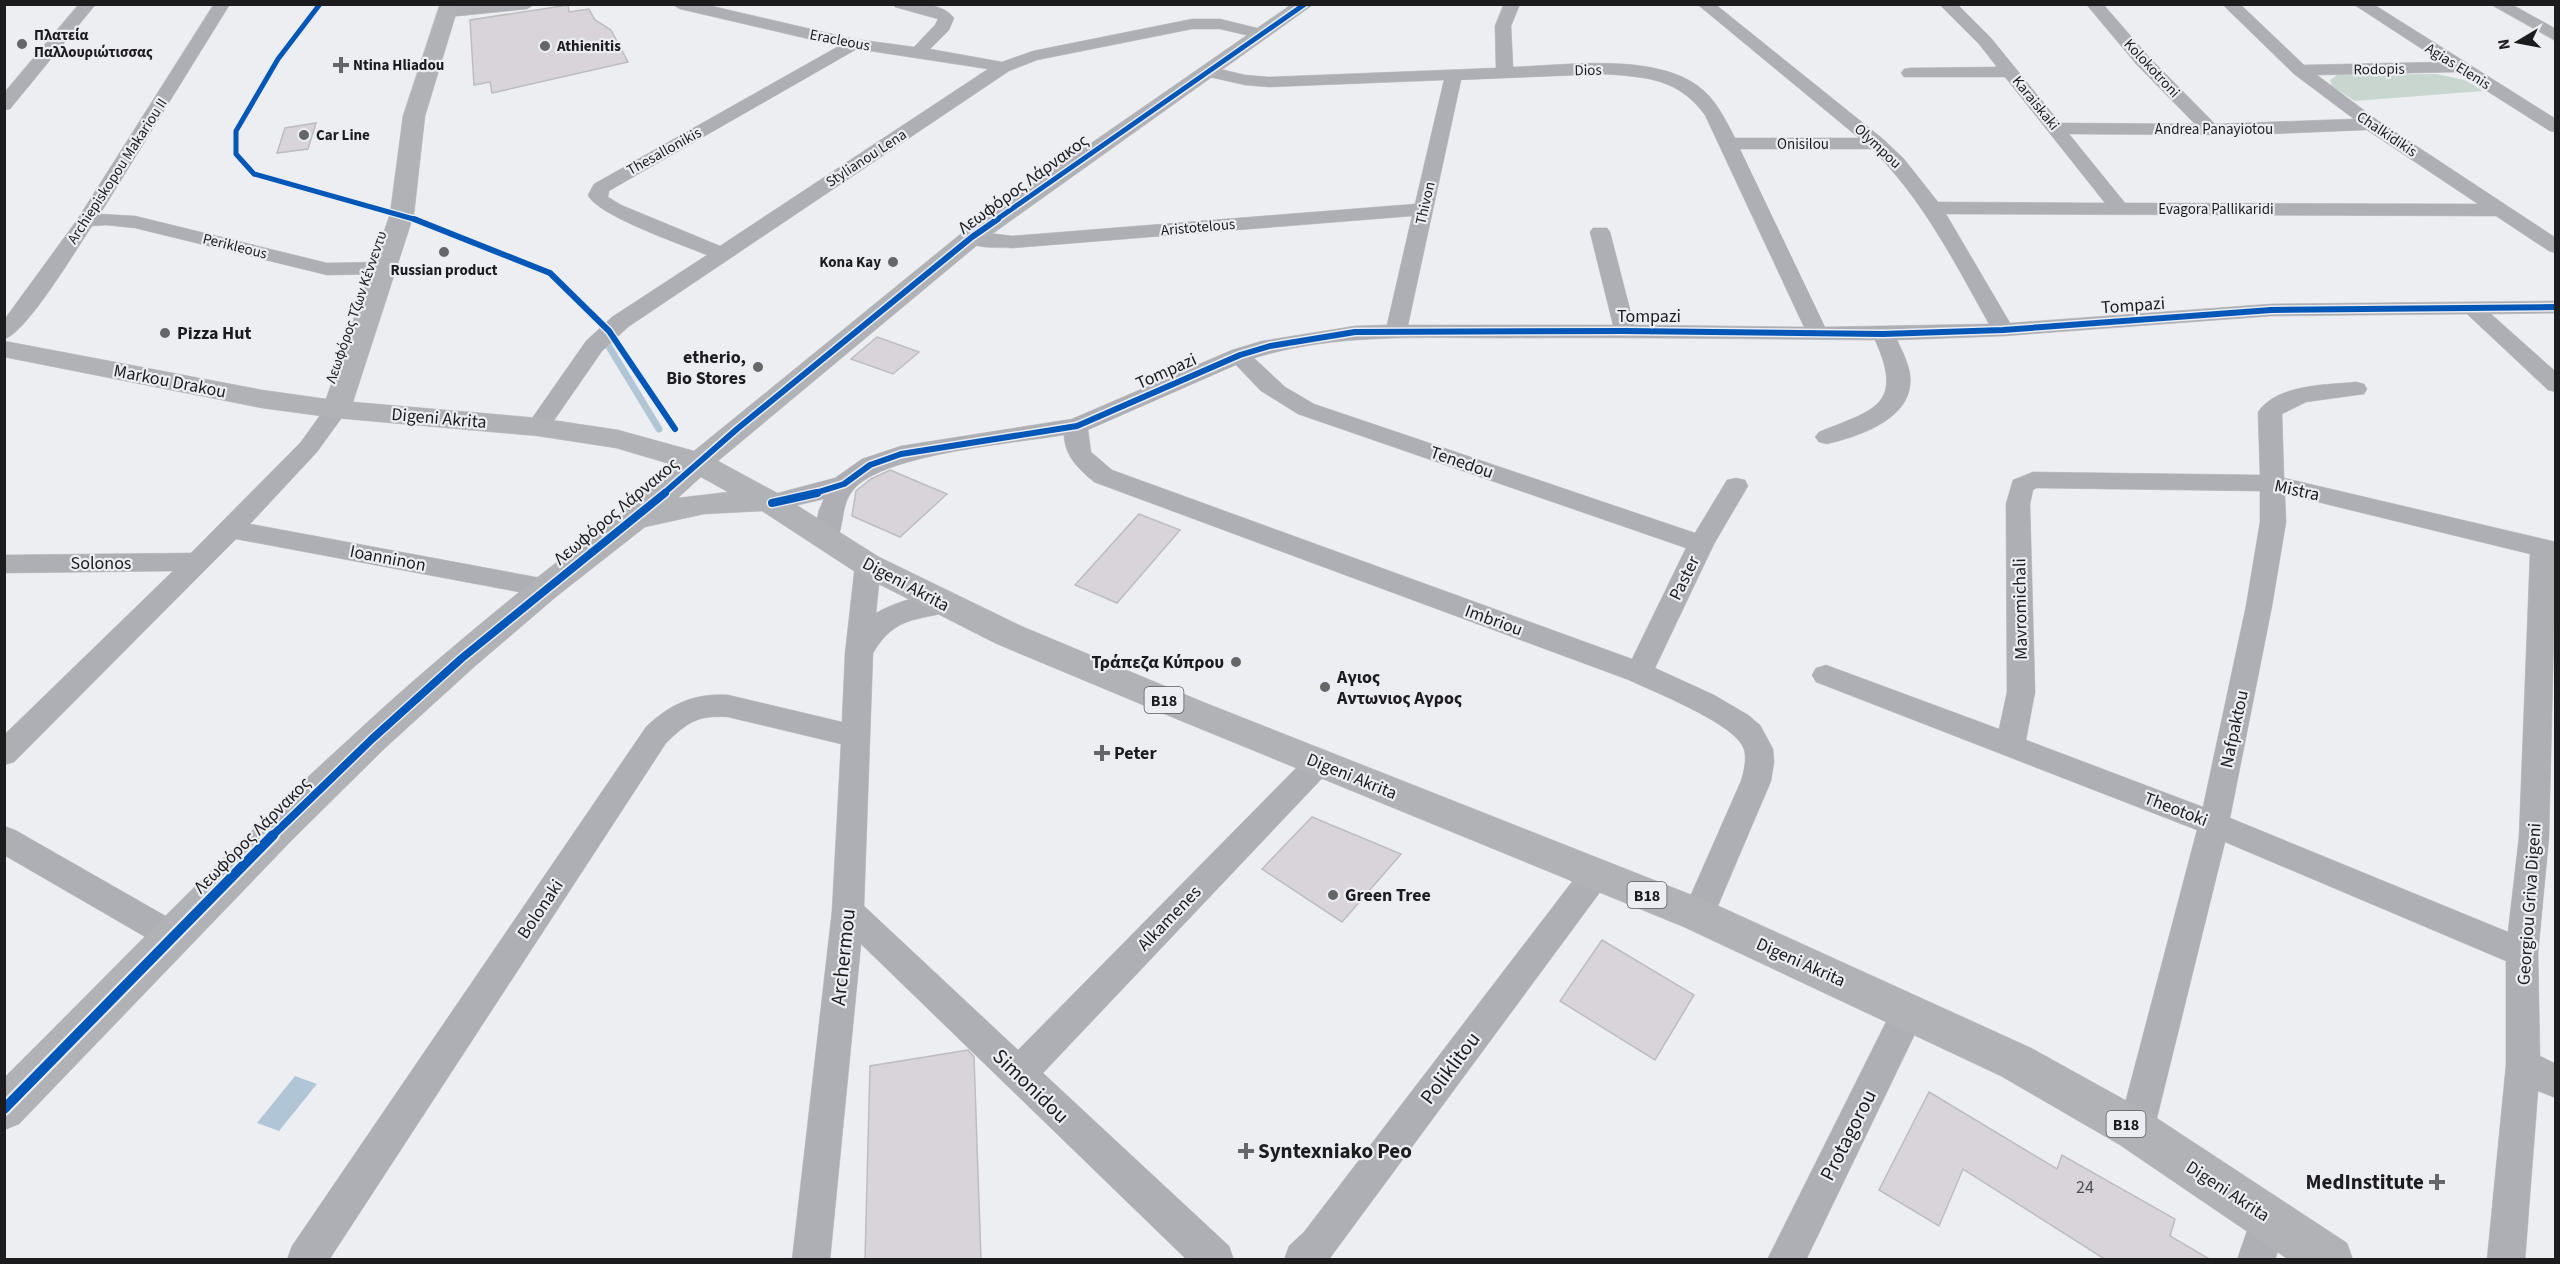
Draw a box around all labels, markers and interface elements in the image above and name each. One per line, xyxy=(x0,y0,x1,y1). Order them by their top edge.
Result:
north arrow xyxy=(2488,12,2548,72)
street label: Eracleous xyxy=(808,24,872,57)
place label: Πλατεία Παλλουριώτισσας xyxy=(34,25,153,63)
street label: Kolokotroni xyxy=(2119,34,2184,103)
place label: Athienitis xyxy=(556,36,621,57)
marker: Πλατεία Παλλουριώτισσας xyxy=(15,37,29,51)
text: N xyxy=(2492,37,2516,52)
street label: Agias Elenis xyxy=(2421,38,2495,95)
marker: Athienitis xyxy=(538,39,552,53)
place label: Ntina Hliadou xyxy=(353,55,444,76)
marker: Ntina Hliadou xyxy=(334,58,348,72)
street label: Rodopis xyxy=(2353,59,2405,80)
street label: Dios xyxy=(1574,60,1602,81)
street label: Karaiskaki xyxy=(2007,72,2064,135)
street label: Archiepiskopou Makariou II xyxy=(62,94,172,248)
street label: Chalkidikis xyxy=(2352,107,2421,162)
street label: Olympou xyxy=(1849,119,1906,174)
street label: Andrea Panayiotou xyxy=(2155,119,2273,140)
street label: Thesallonikis xyxy=(623,122,705,181)
street label: Stylianou Lena xyxy=(822,124,911,192)
place label: Car Line xyxy=(316,125,370,146)
marker: Car Line xyxy=(297,128,311,142)
street label: Λεωφόρος Λάρνακος xyxy=(953,128,1094,240)
street label: Onisilou xyxy=(1777,134,1829,155)
street label: Thivon xyxy=(1410,180,1441,227)
street label: Evagora Pallikaridi xyxy=(2158,199,2274,220)
street label: Aristotelous xyxy=(1160,214,1236,241)
street label: Perikleous xyxy=(200,228,269,265)
street label: Λεωφόρος Τζων Κέννεντυ xyxy=(321,228,392,386)
marker: Russian product xyxy=(437,245,451,259)
place label: Kona Kay xyxy=(819,252,881,273)
marker: Kona Kay xyxy=(886,255,900,269)
place label: Russian product xyxy=(390,260,498,281)
street label: Tompazi xyxy=(2100,291,2166,320)
street label: Tompazi xyxy=(1617,304,1681,329)
place label: Pizza Hut xyxy=(177,321,251,346)
marker: Pizza Hut xyxy=(158,326,172,340)
place label: etherio, Bio Stores xyxy=(666,345,746,391)
street label: Tompazi xyxy=(1132,347,1201,396)
street label: Markou Drakou xyxy=(111,358,228,405)
marker: etherio, Bio Stores xyxy=(751,360,765,374)
street label: Digeni Akrita xyxy=(390,402,487,435)
street label: Tenedou xyxy=(1427,440,1497,485)
street label: Λεωφόρος Λάρνακος xyxy=(549,452,684,571)
street label: Mistra xyxy=(2272,474,2322,507)
street label: Ioanninon xyxy=(348,539,428,578)
street label: Solonos xyxy=(71,551,131,576)
street label: Digeni Akrita xyxy=(858,551,954,618)
street label: Paster xyxy=(1663,551,1706,605)
street label: Mavromichali xyxy=(2007,558,2034,660)
street label: Imbriou xyxy=(1461,598,1526,642)
place label: Τράπεζα Κύπρου xyxy=(1092,650,1224,675)
marker: Τράπεζα Κύπρου xyxy=(1229,655,1243,669)
place label: Αγιος Αντωνιος Αγρος xyxy=(1336,665,1462,711)
marker: Αγιος Αντωνιος Αγρος xyxy=(1318,680,1332,694)
road number: B18 xyxy=(1144,687,1184,713)
street label: Nafpaktou xyxy=(2214,688,2255,770)
place label: Peter xyxy=(1114,741,1157,766)
marker: Peter xyxy=(1095,746,1109,760)
street label: Digeni Akrita xyxy=(1303,747,1401,806)
street label: Λεωφόρος Λάρνακος xyxy=(188,771,316,899)
street label: Theotoki xyxy=(2140,786,2211,833)
street label: Georgiou Griva Digeni xyxy=(2511,822,2548,986)
street label: Bolonaki xyxy=(511,875,569,944)
street label: Alkamenes xyxy=(1132,880,1207,957)
road number: B18 xyxy=(1628,882,1666,908)
place label: Green Tree xyxy=(1345,883,1431,908)
marker: Green Tree xyxy=(1326,888,1340,902)
street label: Archermou xyxy=(823,907,863,1007)
street label: Digeni Akrita xyxy=(1752,932,1849,993)
street label: Poliklitou xyxy=(1413,1025,1487,1111)
street label: Simonidou xyxy=(986,1042,1076,1130)
street label: Protagorou xyxy=(1812,1084,1884,1186)
road number: B18 xyxy=(2106,1111,2146,1137)
place label: Syntexniako Peo xyxy=(1258,1136,1412,1166)
marker: Syntexniako Peo xyxy=(1239,1144,1253,1158)
street label: Digeni Akrita xyxy=(2181,1155,2274,1228)
place label: MedInstitute xyxy=(2306,1167,2424,1197)
marker: MedInstitute xyxy=(2428,1173,2446,1191)
house number: 24 xyxy=(2076,1175,2094,1200)

